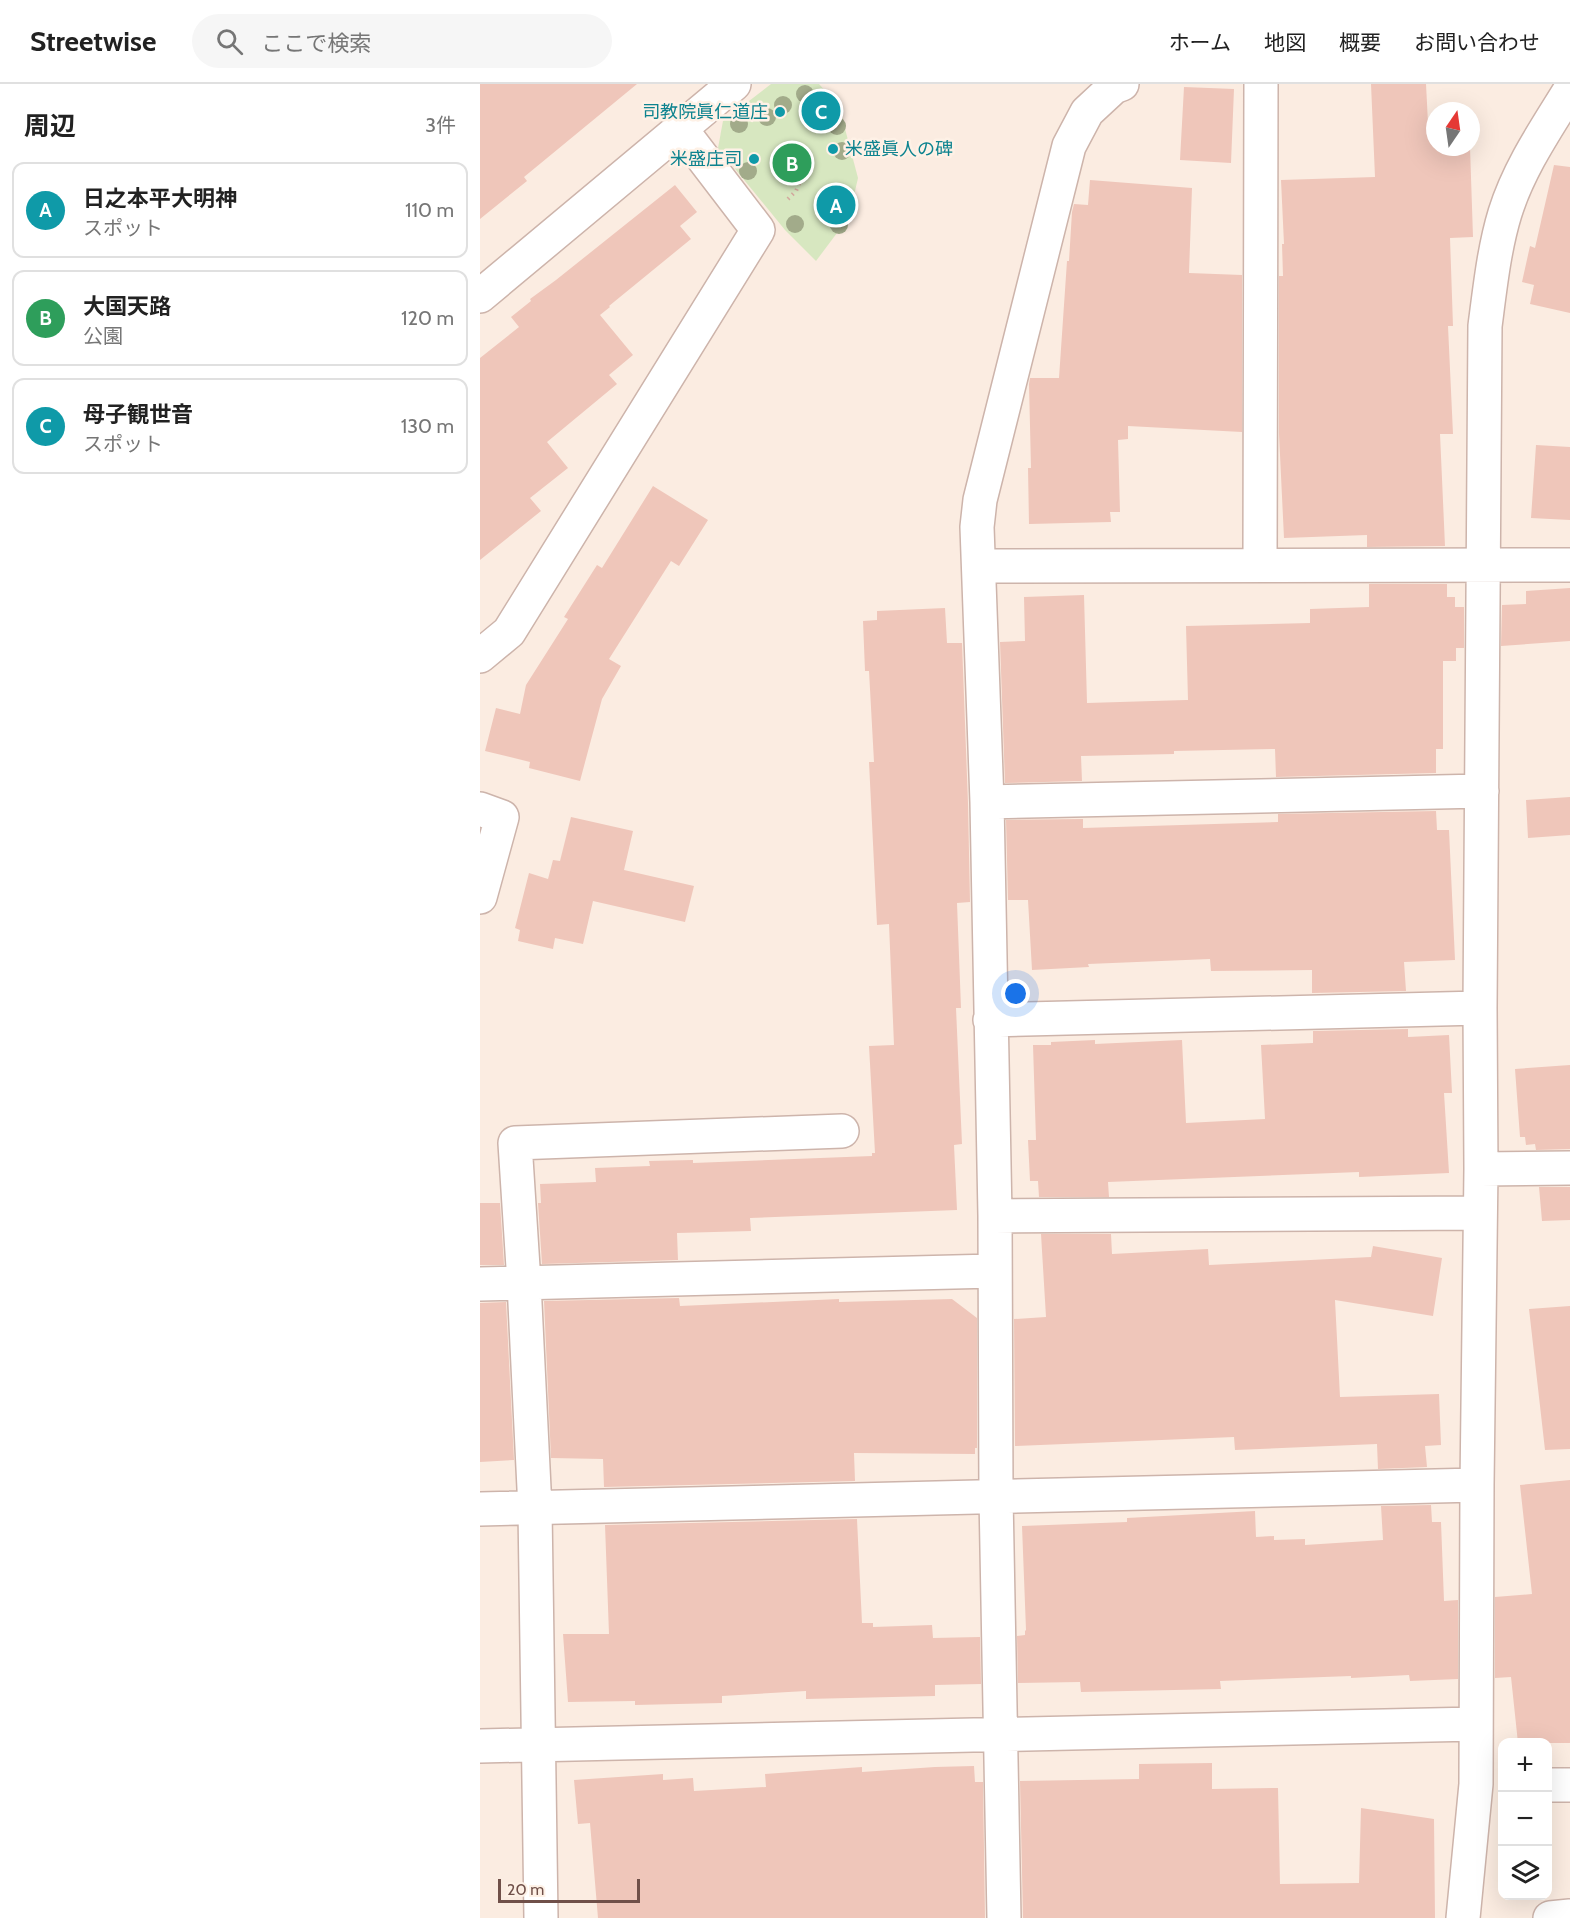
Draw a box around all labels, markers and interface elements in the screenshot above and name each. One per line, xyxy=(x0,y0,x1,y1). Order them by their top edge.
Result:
search box xyxy=(192,14,612,68)
text: Streetwise xyxy=(30,24,156,58)
icon: search xyxy=(213,25,246,58)
text: ここで検索 xyxy=(261,30,371,57)
text: ホーム xyxy=(1169,30,1231,55)
text: 地図 xyxy=(1264,30,1306,55)
text: 概要 xyxy=(1339,30,1381,55)
text: お問い合わせ xyxy=(1414,30,1540,55)
pin: C xyxy=(802,88,840,134)
place label: 司教院眞仁道庄 xyxy=(642,101,768,123)
north arrow xyxy=(1426,102,1480,156)
marker: 司教院眞仁道庄 xyxy=(773,105,787,119)
text: 周辺 xyxy=(24,110,76,142)
text: 3件 xyxy=(425,113,456,137)
place label: 米盛眞人の碑 xyxy=(845,138,953,160)
pin: B xyxy=(772,140,812,185)
marker: 米盛眞人の碑 xyxy=(826,142,840,156)
place label: 米盛庄司 xyxy=(670,148,742,170)
marker: 米盛庄司 xyxy=(747,152,761,166)
pin: A xyxy=(816,182,856,228)
text: 日之本平大明神 xyxy=(83,185,237,212)
text: A xyxy=(39,198,52,222)
text: 110 m xyxy=(405,198,454,222)
text: スポット xyxy=(83,216,163,240)
text: 大国天路 xyxy=(83,293,171,320)
text: B xyxy=(39,306,52,330)
text: 120 m xyxy=(401,306,454,330)
text: 公園 xyxy=(83,324,123,348)
text: 母子観世音 xyxy=(83,401,193,428)
text: C xyxy=(39,414,52,438)
text: 130 m xyxy=(401,414,454,438)
text: スポット xyxy=(83,432,163,456)
your location xyxy=(1001,979,1030,1008)
map controls xyxy=(1498,1738,1552,1900)
button: + xyxy=(1498,1738,1552,1792)
button: − xyxy=(1498,1792,1552,1846)
button: layers xyxy=(1498,1846,1552,1900)
scale bar xyxy=(498,1876,640,1904)
text: 20 m xyxy=(507,1880,544,1899)

